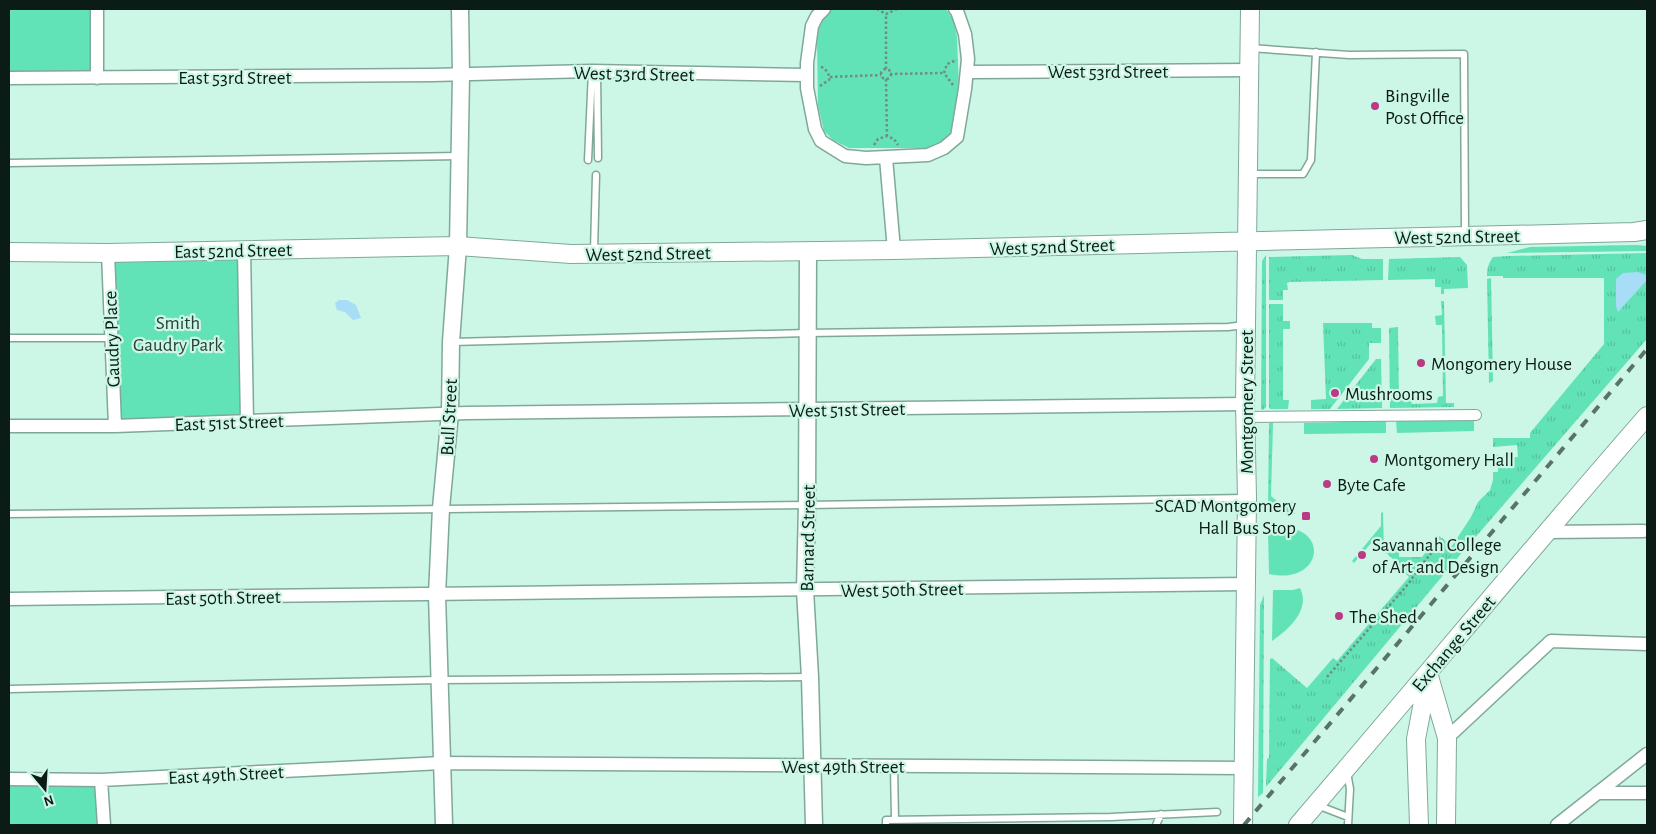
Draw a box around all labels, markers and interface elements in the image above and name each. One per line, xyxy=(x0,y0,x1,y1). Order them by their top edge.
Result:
street label: West 53rd Street xyxy=(1048,63,1168,82)
street label: West 53rd Street xyxy=(573,64,694,85)
street label: East 53rd Street xyxy=(178,69,292,88)
place label: Bingville Post Office xyxy=(1385,87,1464,128)
marker: Bingville Post Office xyxy=(1369,100,1381,112)
street label: West 52nd Street xyxy=(1394,227,1520,248)
street label: West 52nd Street xyxy=(989,236,1115,259)
street label: East 52nd Street xyxy=(174,241,292,262)
street label: West 52nd Street xyxy=(585,244,711,265)
street label: Gaudry Place xyxy=(101,290,124,388)
park label: Smith Gaudry Park xyxy=(133,314,223,355)
street label: Montgomery Street xyxy=(1238,330,1257,474)
place label: Mongomery House xyxy=(1431,355,1572,374)
marker: Mongomery House xyxy=(1415,357,1427,369)
street label: Bull Street xyxy=(438,378,461,456)
place label: Mushrooms xyxy=(1345,385,1433,404)
marker: Mushrooms xyxy=(1329,387,1341,399)
street label: West 51st Street xyxy=(789,400,905,421)
street label: East 51st Street xyxy=(174,412,284,435)
place label: Montgomery Hall xyxy=(1384,451,1514,470)
marker: Montgomery Hall xyxy=(1368,453,1380,465)
place label: Byte Cafe xyxy=(1337,476,1406,495)
marker: Byte Cafe xyxy=(1321,478,1333,490)
street label: Barnard Street xyxy=(798,484,819,592)
place label: SCAD Montgomery Hall Bus Stop xyxy=(1155,497,1296,538)
marker: SCAD Montgomery Hall Bus Stop xyxy=(1300,510,1312,522)
place label: Savannah College of Art and Design xyxy=(1372,536,1501,577)
marker: Savannah College of Art and Design xyxy=(1356,549,1368,561)
street label: West 50th Street xyxy=(840,580,964,601)
street label: East 50th Street xyxy=(165,588,281,609)
street label: Exchange Street xyxy=(1409,592,1500,695)
place label: The Shed xyxy=(1349,608,1417,627)
marker: The Shed xyxy=(1333,610,1345,622)
street label: West 49th Street xyxy=(782,758,905,777)
street label: East 49th Street xyxy=(168,763,284,788)
north arrow xyxy=(20,764,70,814)
text: N xyxy=(42,792,56,809)

